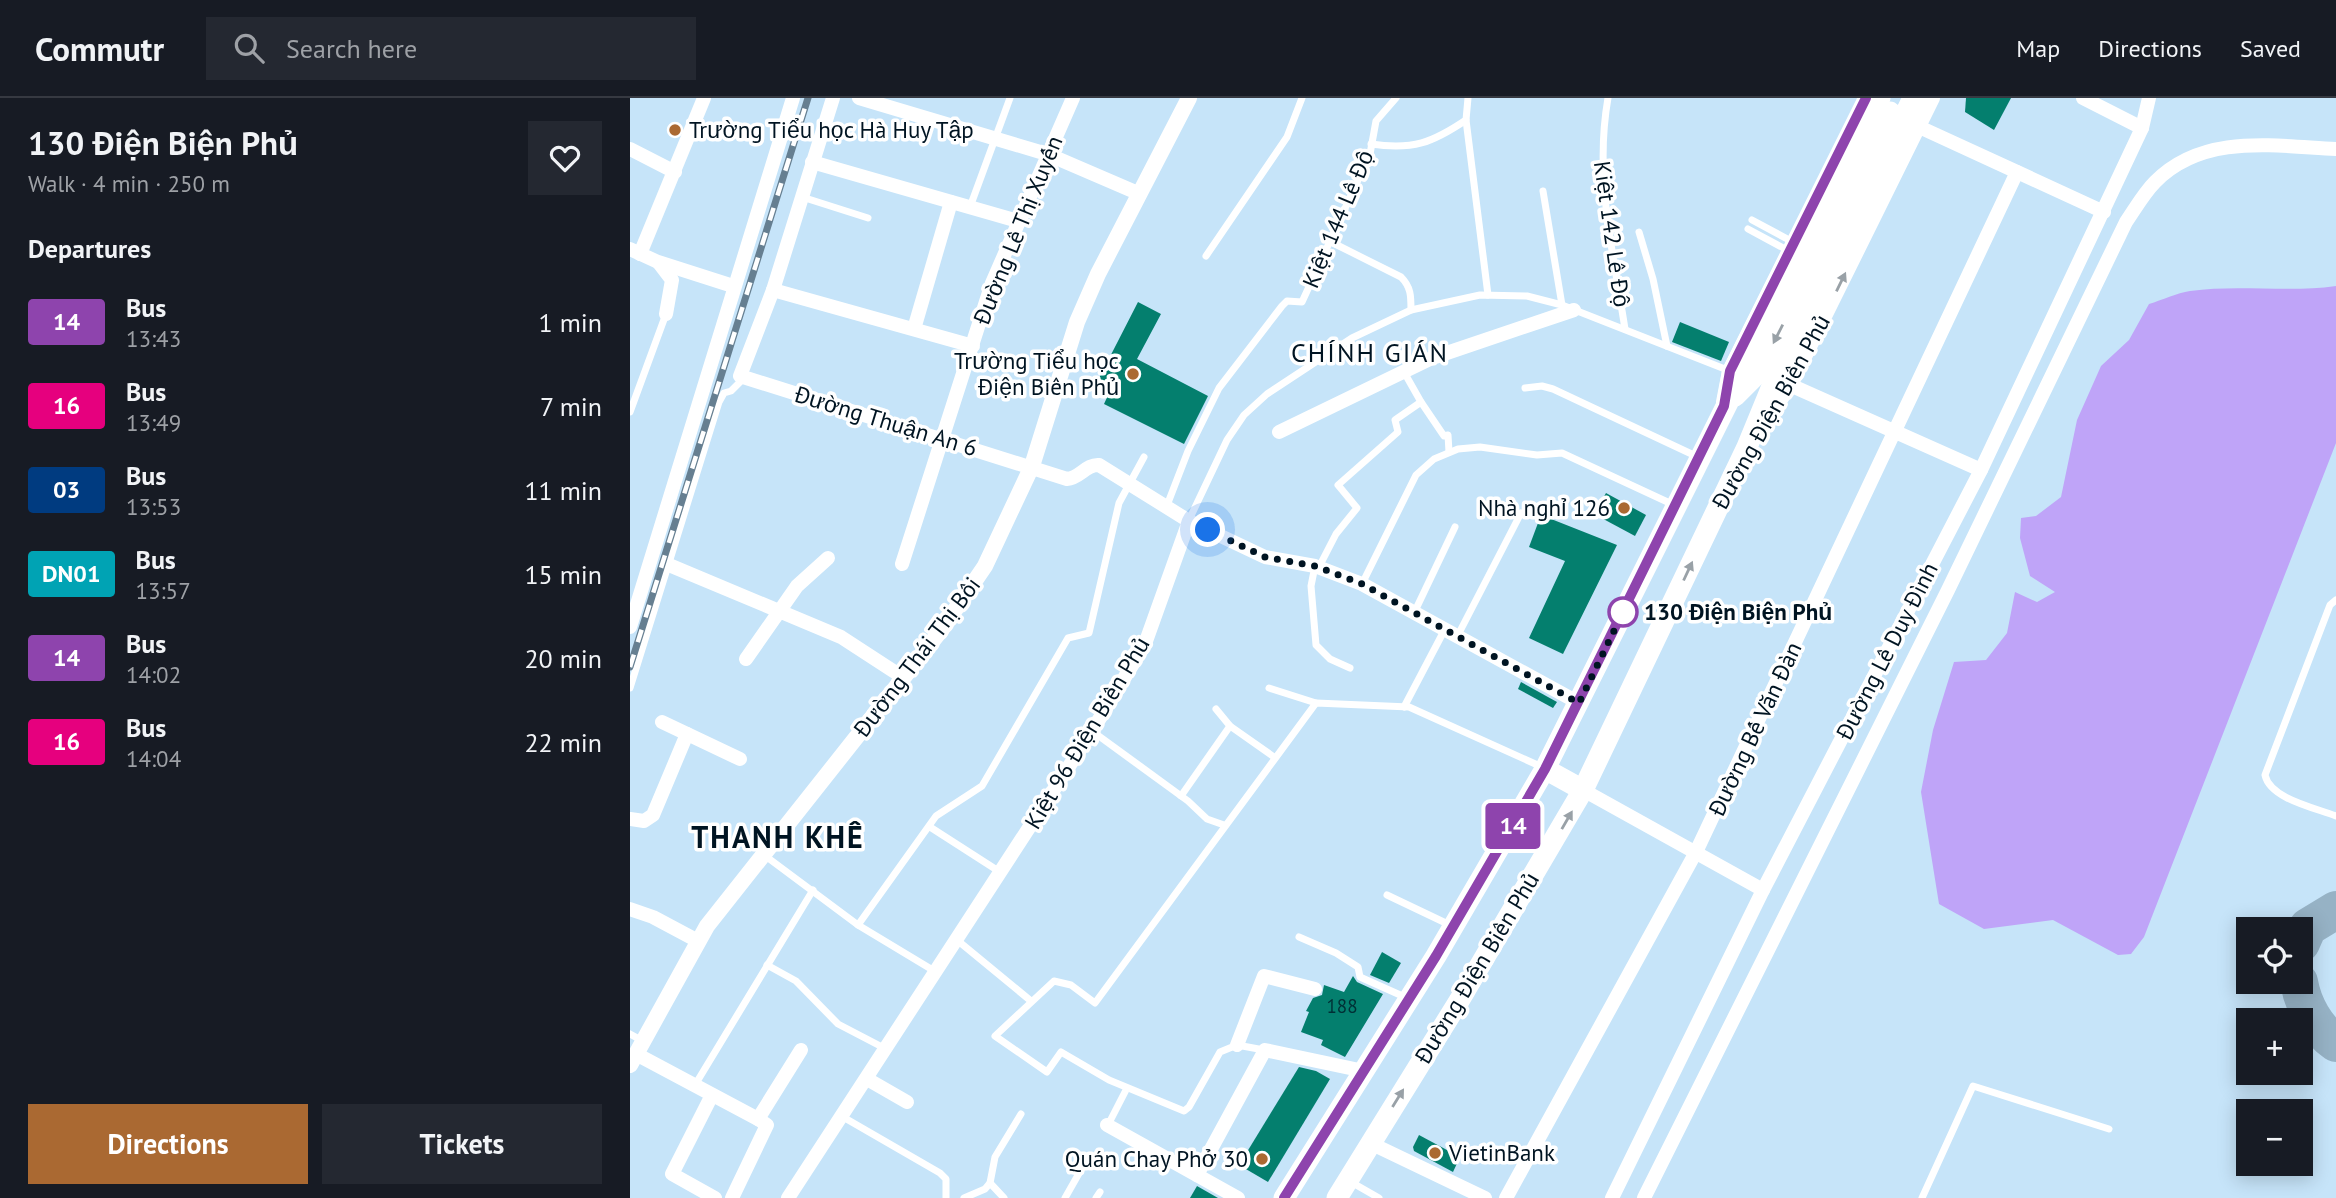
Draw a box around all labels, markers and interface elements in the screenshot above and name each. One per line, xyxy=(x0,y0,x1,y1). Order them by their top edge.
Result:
search box xyxy=(206,17,696,80)
text: Commutr xyxy=(35,27,164,70)
icon: search xyxy=(230,29,268,67)
text: Search here xyxy=(286,32,417,65)
text: Map xyxy=(2016,33,2060,64)
text: Directions xyxy=(2098,33,2202,64)
text: Saved xyxy=(2240,33,2301,64)
place label: Trường Tiểu học Hà Huy Tập xyxy=(689,115,974,144)
text: 130 Điện Biện Phủ xyxy=(28,121,298,164)
button: heart xyxy=(528,121,602,195)
marker: Trường Tiểu học Hà Huy Tập xyxy=(667,122,683,138)
street label: Đường Lê Thị Xuyến xyxy=(966,131,1069,329)
street label: Kiệt 144 Lê Độ xyxy=(1295,145,1380,292)
street label: Kiệt 142 Lê Độ xyxy=(1588,159,1637,309)
text: Walk · 4 min · 250 m xyxy=(28,169,230,198)
text: Departures xyxy=(28,232,151,265)
one-way arrow xyxy=(1835,272,1846,292)
text: Bus xyxy=(126,291,166,324)
text: 14 xyxy=(53,306,80,337)
text: 1 min xyxy=(539,306,602,339)
street label: Đường Điện Biên Phủ xyxy=(1705,310,1836,515)
text: 13:43 xyxy=(126,324,181,353)
one-way arrow xyxy=(1773,324,1784,344)
district label: CHÍNH GIÁN xyxy=(1291,336,1449,369)
place label: Trường Tiểu học Điện Biên Phủ xyxy=(954,346,1119,401)
marker: Trường Tiểu học Điện Biên Phủ xyxy=(1125,366,1141,382)
text: Bus xyxy=(126,375,166,408)
street label: Đường Thuận An 6 xyxy=(790,379,981,462)
text: 16 xyxy=(53,390,80,421)
text: 7 min xyxy=(540,390,602,423)
text: 13:49 xyxy=(126,408,181,437)
text: Bus xyxy=(126,459,166,492)
text: 03 xyxy=(53,474,80,505)
text: 11 min xyxy=(524,474,602,507)
text: 13:53 xyxy=(126,492,181,521)
place label: Nhà nghỉ 126 xyxy=(1478,493,1610,522)
marker: Nhà nghỉ 126 xyxy=(1616,500,1632,516)
your location xyxy=(1190,512,1225,547)
text: Bus xyxy=(136,543,176,576)
street label: Đường Lê Duy Đình xyxy=(1829,557,1944,745)
text: DN01 xyxy=(42,558,101,589)
text: 15 min xyxy=(524,558,602,591)
one-way arrow xyxy=(1683,561,1694,582)
street label: Đường Thái Thị Bôi xyxy=(846,571,986,743)
text: 13:57 xyxy=(136,576,191,605)
marker: 130 Điện Biện Phủ xyxy=(1608,597,1638,627)
place label: 130 Điện Biện Phủ xyxy=(1644,597,1832,626)
text: Bus xyxy=(126,627,166,660)
street label: Kiệt 96 Điện Biên Phủ xyxy=(1018,631,1155,834)
street label: Đường Bế Văn Đàn xyxy=(1701,637,1808,821)
text: 14 xyxy=(53,642,80,673)
text: 20 min xyxy=(524,642,602,675)
text: 14:02 xyxy=(126,660,181,689)
text: Bus xyxy=(126,711,166,744)
text: 16 xyxy=(53,726,80,757)
text: 22 min xyxy=(524,726,602,759)
text: 14:04 xyxy=(126,744,181,773)
line badge: 14 xyxy=(1482,803,1544,849)
text: 14 xyxy=(1499,810,1527,841)
one-way arrow xyxy=(1561,810,1573,829)
district label: THANH KHÊ xyxy=(691,817,865,856)
street label: Đường Điện Biên Phủ xyxy=(1408,867,1545,1069)
map controls xyxy=(2236,917,2313,1176)
button: locate xyxy=(2236,917,2313,994)
house number: 188 xyxy=(1326,994,1358,1018)
button: + xyxy=(2236,1008,2313,1085)
one-way arrow xyxy=(1392,1089,1405,1108)
button: − xyxy=(2236,1099,2313,1176)
button: Directions xyxy=(28,1104,308,1184)
button: Tickets xyxy=(322,1104,602,1184)
place label: VietinBank xyxy=(1448,1138,1555,1167)
place label: Quán Chay Phở 30 xyxy=(1065,1144,1248,1173)
marker: VietinBank xyxy=(1427,1145,1443,1161)
marker: Quán Chay Phở 30 xyxy=(1254,1151,1270,1167)

